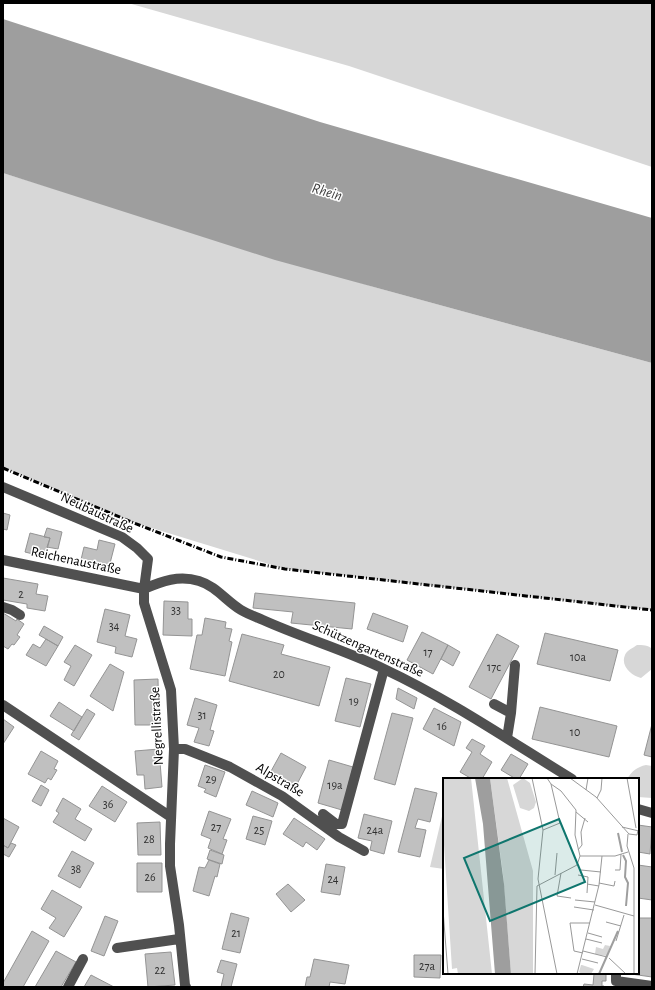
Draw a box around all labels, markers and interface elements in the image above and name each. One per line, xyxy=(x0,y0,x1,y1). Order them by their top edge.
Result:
water label: Rhein xyxy=(310,181,344,203)
street label: Neubaustraße xyxy=(59,490,135,536)
street label: Reichenaustraße xyxy=(30,545,122,577)
house number: 2 xyxy=(18,588,24,600)
house number: 33 xyxy=(171,604,181,616)
street label: Schützengartenstraße xyxy=(310,618,426,680)
house number: 34 xyxy=(109,620,120,632)
house number: 17 xyxy=(423,646,433,658)
house number: 10a xyxy=(570,651,586,663)
house number: 17c xyxy=(487,661,501,673)
house number: 20 xyxy=(273,668,285,680)
street label: Negrellistraße xyxy=(148,686,166,766)
house number: 19 xyxy=(349,695,359,707)
house number: 31 xyxy=(197,709,207,721)
house number: 16 xyxy=(437,720,447,732)
house number: 10 xyxy=(570,726,580,738)
street label: Alpstraße xyxy=(254,760,306,800)
house number: 29 xyxy=(205,773,217,785)
inset map xyxy=(443,778,639,974)
house number: 19a xyxy=(327,779,343,791)
house number: 36 xyxy=(103,798,114,810)
house number: 27 xyxy=(211,821,221,833)
house number: 25 xyxy=(254,824,264,836)
house number: 24a xyxy=(367,824,384,836)
house number: 28 xyxy=(143,833,155,845)
house number: 38 xyxy=(71,863,82,875)
house number: 26 xyxy=(144,871,156,883)
house number: 24 xyxy=(327,873,339,885)
house number: 21 xyxy=(231,927,241,939)
house number: 27a xyxy=(419,960,435,972)
house number: 22 xyxy=(155,964,166,976)

